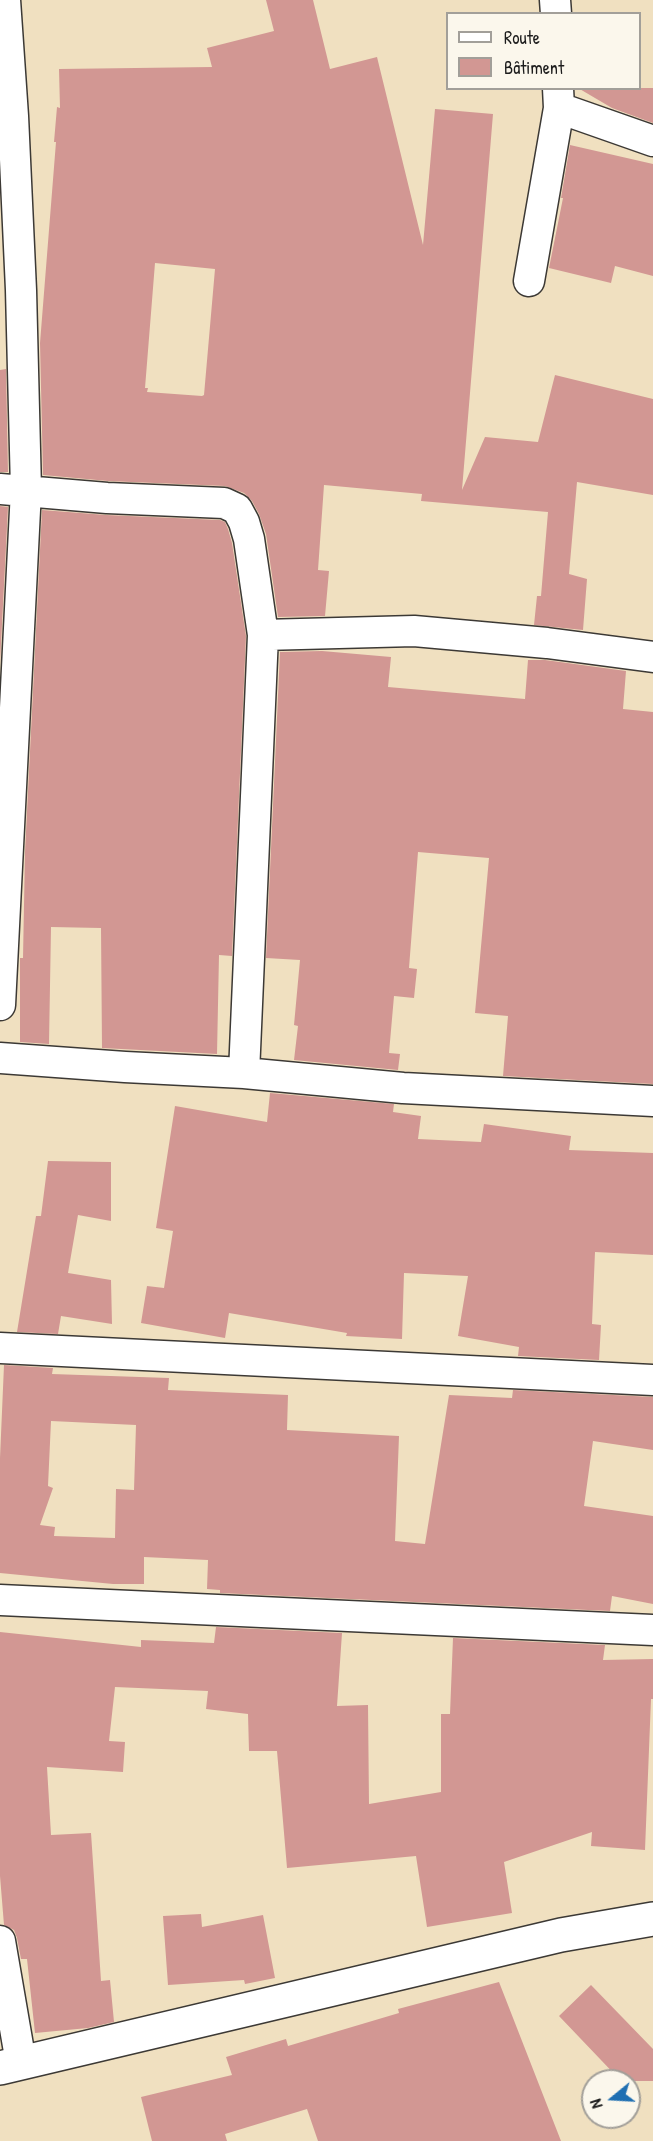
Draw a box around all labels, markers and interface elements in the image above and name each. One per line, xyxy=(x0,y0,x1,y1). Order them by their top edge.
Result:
legend xyxy=(446,12,641,90)
text: Route xyxy=(504,25,540,50)
text: Bâtiment xyxy=(504,55,564,80)
north arrow xyxy=(581,2069,641,2129)
text: N xyxy=(584,2097,608,2111)

